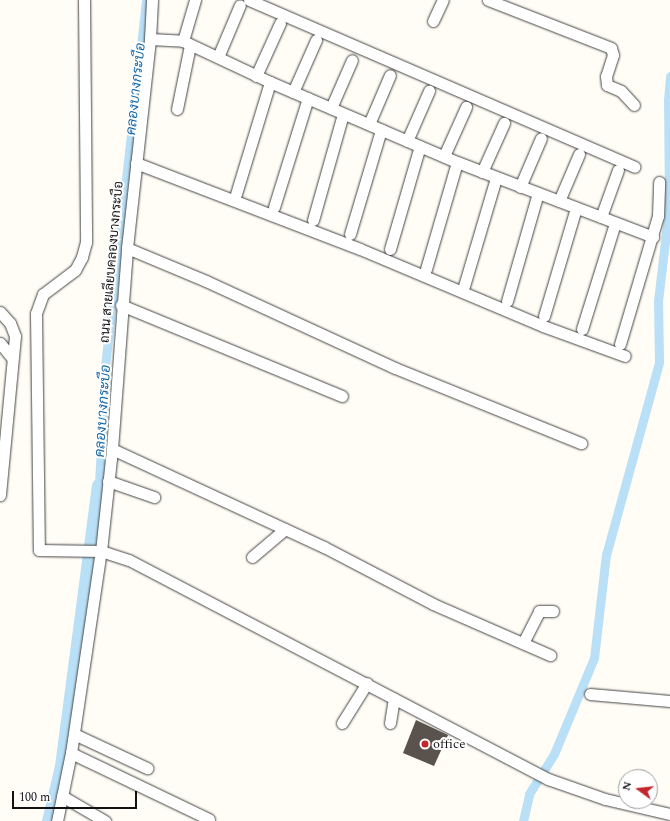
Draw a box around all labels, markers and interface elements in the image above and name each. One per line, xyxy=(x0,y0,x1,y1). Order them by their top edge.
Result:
water label: คลองบางกระบือ xyxy=(123,42,149,136)
street label: ถนน สายเลียบคลองบางกระบือ xyxy=(97,180,127,344)
water label: คลองบางกระบือ xyxy=(91,364,115,458)
place label: office xyxy=(433,736,465,752)
marker: office xyxy=(420,739,430,749)
north arrow xyxy=(618,769,658,809)
text: N xyxy=(618,779,636,793)
scale bar xyxy=(14,783,139,809)
text: 100 m xyxy=(19,788,50,807)

